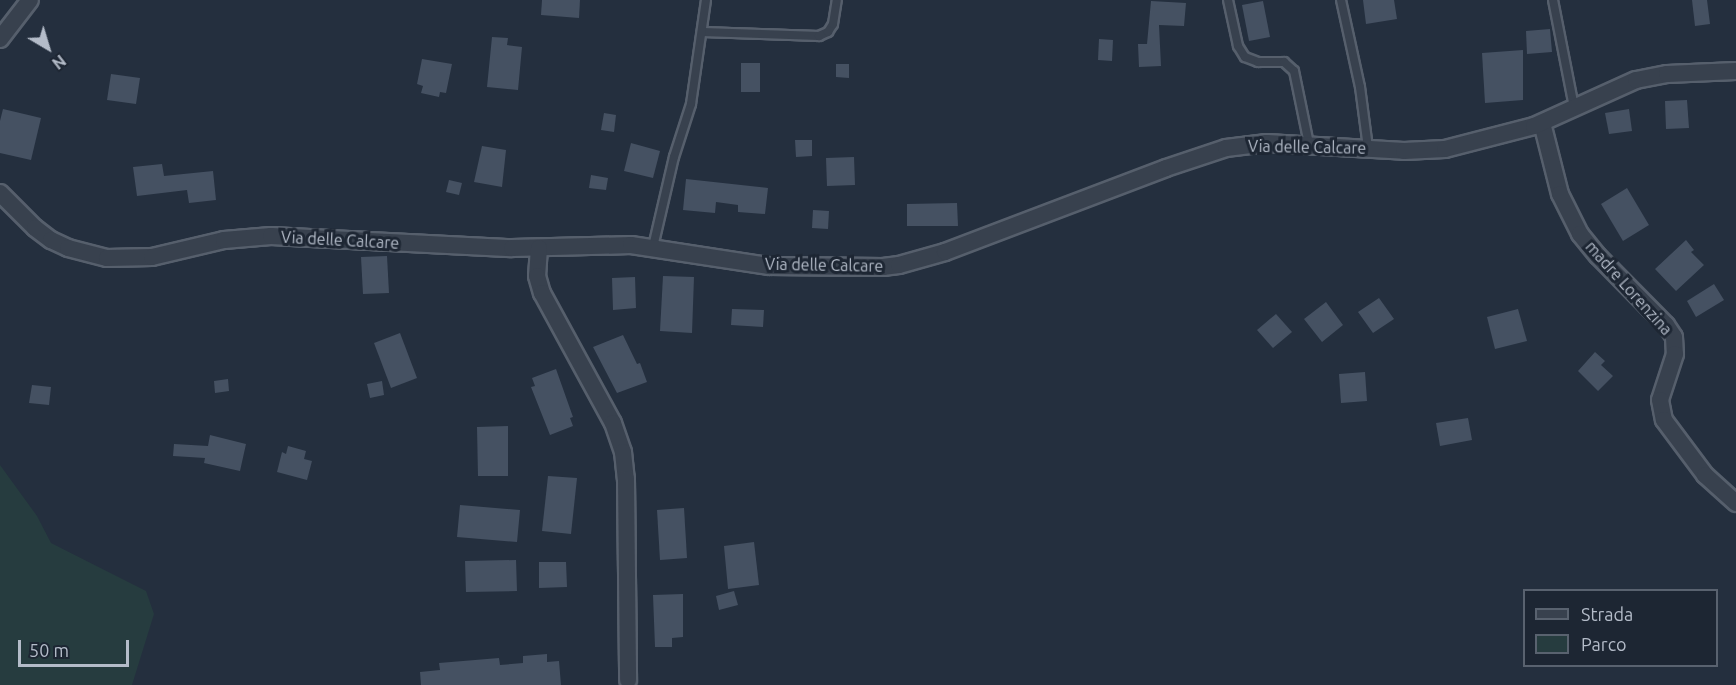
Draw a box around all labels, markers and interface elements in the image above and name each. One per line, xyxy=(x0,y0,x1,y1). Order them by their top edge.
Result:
north arrow xyxy=(18,18,78,78)
text: N xyxy=(49,51,69,73)
street label: Via delle Calcare xyxy=(1248,136,1366,158)
street label: Via delle Calcare xyxy=(280,227,400,253)
street label: madre Lorenzina xyxy=(1582,237,1676,339)
street label: Via delle Calcare xyxy=(765,254,883,276)
legend xyxy=(1523,589,1718,667)
text: Strada xyxy=(1581,604,1633,624)
scale bar xyxy=(21,628,132,666)
text: Parco xyxy=(1581,634,1627,654)
text: 50 m xyxy=(29,640,69,660)

